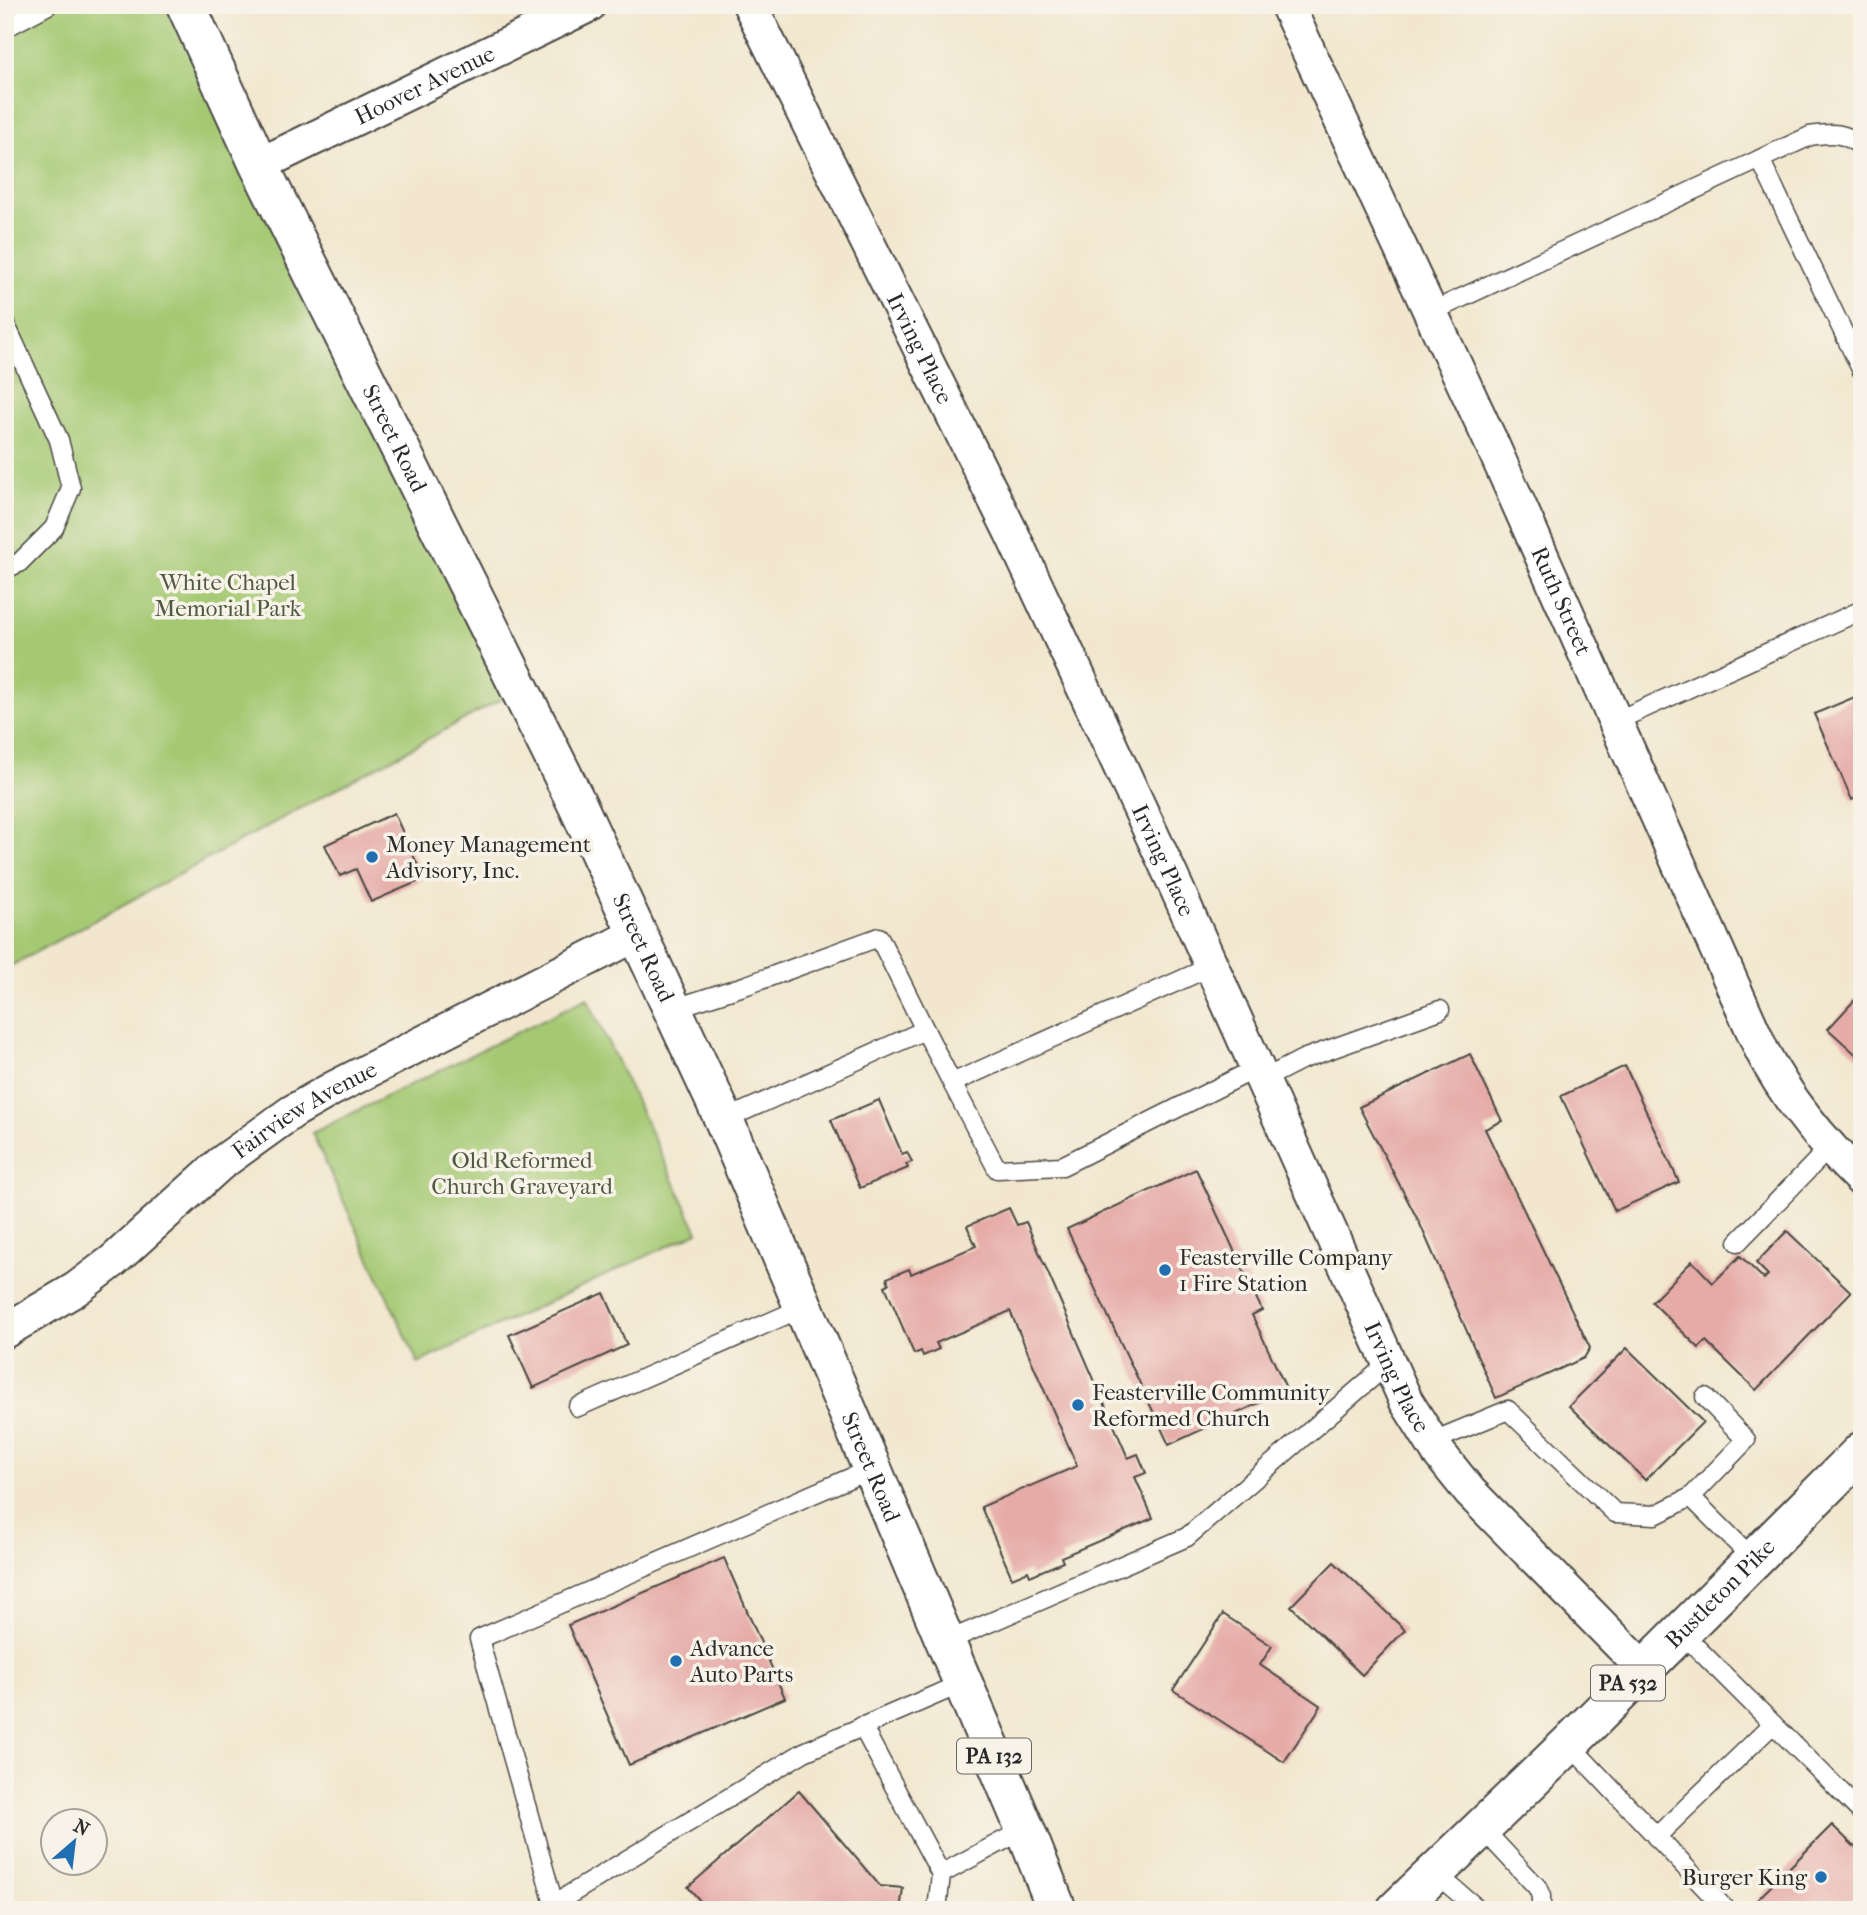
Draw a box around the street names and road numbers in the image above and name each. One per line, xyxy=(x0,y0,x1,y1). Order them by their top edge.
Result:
street label: Hoover Avenue xyxy=(350,39,499,130)
street label: Irving Place xyxy=(881,288,959,408)
street label: Street Road xyxy=(357,380,433,497)
street label: Ruth Street xyxy=(1526,542,1598,659)
street label: Irving Place xyxy=(1126,800,1201,920)
street label: Street Road xyxy=(607,889,681,1007)
street label: Fairview Avenue xyxy=(227,1055,381,1164)
street label: Irving Place xyxy=(1359,1317,1436,1437)
street label: Street Road xyxy=(836,1408,907,1526)
street label: Bustleton Pike xyxy=(1659,1533,1780,1654)
road number: PA 532 xyxy=(1591,1666,1665,1700)
road number: PA 132 xyxy=(957,1738,1031,1774)

